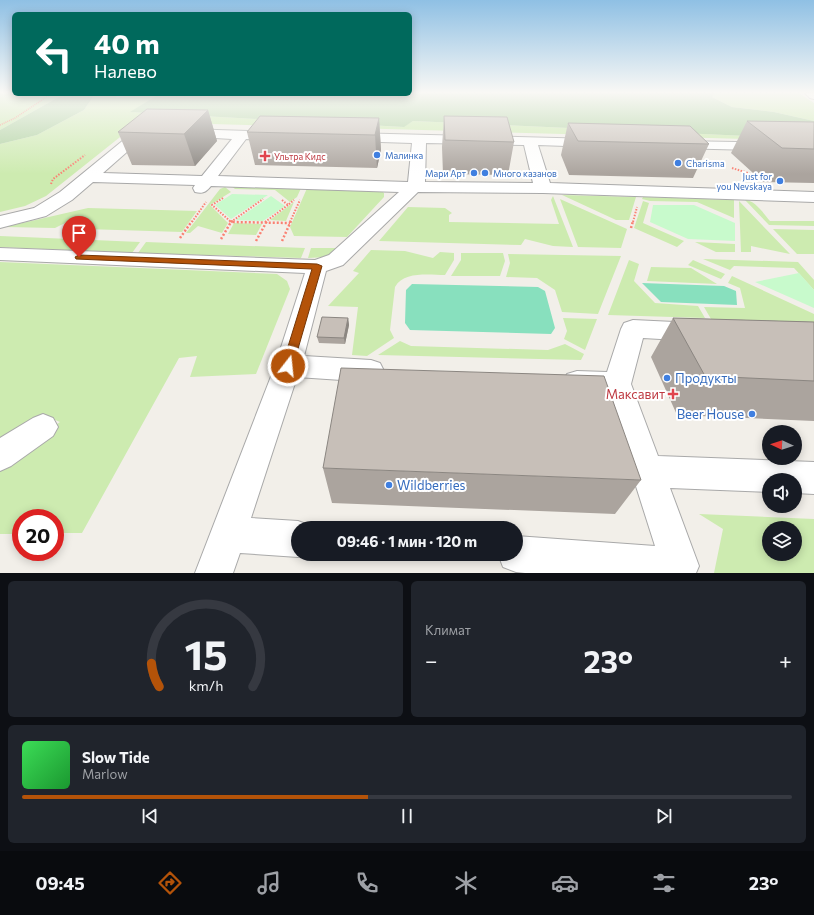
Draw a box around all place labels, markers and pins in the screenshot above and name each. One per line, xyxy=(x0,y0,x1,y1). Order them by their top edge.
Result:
marker: Ультра Кидс xyxy=(259,150,271,162)
marker: Малинка xyxy=(372,150,382,160)
place label: Малинка xyxy=(385,150,423,161)
place label: Ультра Кидс xyxy=(274,151,326,162)
marker: Charisma xyxy=(673,158,683,168)
place label: Charisma xyxy=(686,158,725,169)
place label: Мари Арт xyxy=(425,168,467,179)
marker: Мари Арт xyxy=(469,168,479,178)
marker: Много казанов xyxy=(480,168,490,178)
place label: Много казанов xyxy=(493,168,557,179)
place label: Just for you Nevskaya xyxy=(717,171,772,192)
marker: Just for you Nevskaya xyxy=(775,176,785,186)
pin xyxy=(62,216,96,257)
place label: Продукты xyxy=(675,370,737,386)
marker: Продукты xyxy=(662,373,672,383)
place label: Максавит xyxy=(606,386,665,402)
marker: Максавит xyxy=(668,389,678,399)
place label: Beer House xyxy=(677,406,744,422)
marker: Beer House xyxy=(747,409,757,419)
place label: Wildberries xyxy=(397,477,466,493)
marker: Wildberries xyxy=(384,480,394,490)

